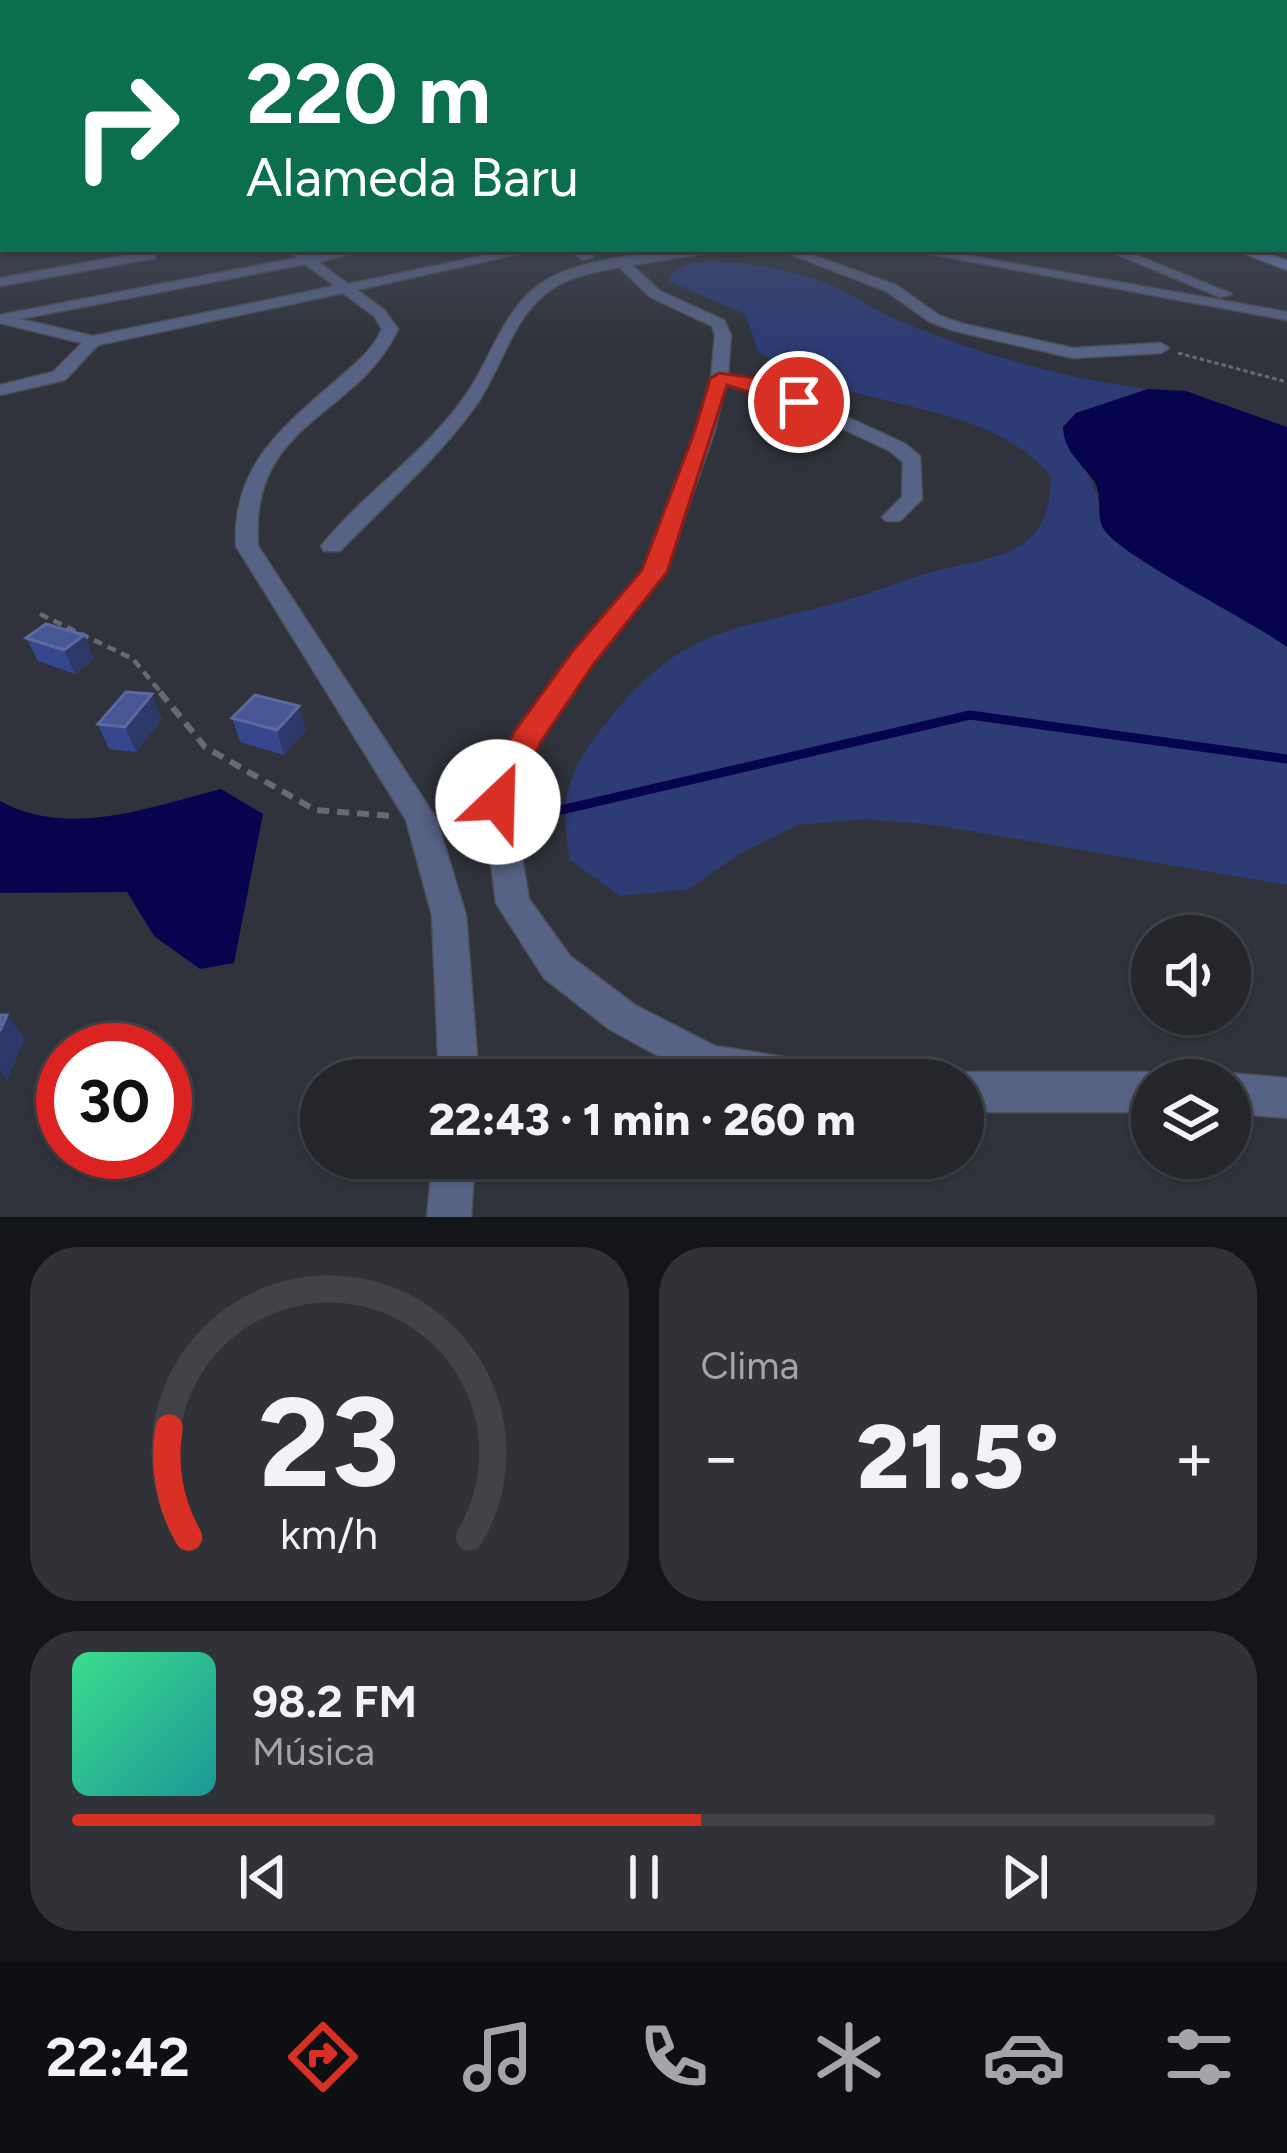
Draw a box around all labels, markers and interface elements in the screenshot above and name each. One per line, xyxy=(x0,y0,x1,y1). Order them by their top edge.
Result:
text: 220 m xyxy=(246,43,491,144)
icon: right xyxy=(48,48,204,204)
text: Alameda Baru xyxy=(246,145,579,210)
pin xyxy=(748,351,850,453)
icon: arrive xyxy=(766,369,832,435)
position arrow xyxy=(435,739,561,865)
map controls xyxy=(1131,915,1251,1179)
button: sound xyxy=(1131,915,1251,1035)
speed limit sign: 30 xyxy=(36,1023,192,1179)
button: layers xyxy=(1131,1059,1251,1179)
text: 22:43 · 1 min · 260 m xyxy=(428,1092,856,1146)
text: Clima xyxy=(701,1342,799,1389)
text: 23 xyxy=(258,1367,400,1517)
text: 21.5° xyxy=(857,1402,1059,1511)
text: − xyxy=(701,1417,742,1497)
text: + xyxy=(1174,1417,1215,1497)
text: km/h xyxy=(280,1508,378,1560)
text: 98.2 FM xyxy=(252,1674,417,1728)
text: Música xyxy=(252,1728,375,1775)
icon: previous xyxy=(230,1844,296,1910)
icon: pause xyxy=(611,1844,677,1910)
icon: next xyxy=(992,1844,1058,1910)
icon: directions xyxy=(281,2015,365,2099)
icon: music xyxy=(456,2015,540,2099)
icon: phone xyxy=(632,2015,716,2099)
icon: climate xyxy=(807,2015,891,2099)
icon: car xyxy=(982,2015,1066,2099)
icon: filters xyxy=(1157,2015,1241,2099)
text: 22:42 xyxy=(46,2025,190,2090)

